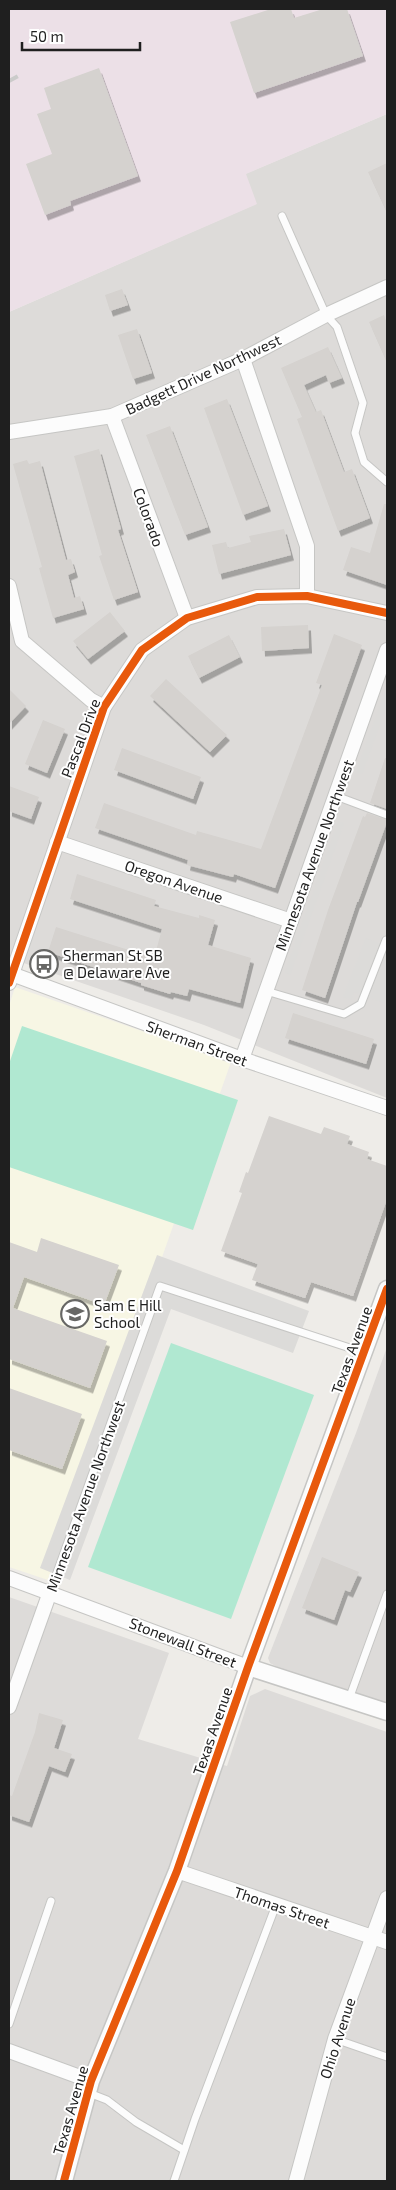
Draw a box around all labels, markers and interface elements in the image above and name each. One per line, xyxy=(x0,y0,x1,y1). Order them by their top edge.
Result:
scale bar xyxy=(22,20,140,52)
text: 50 m xyxy=(30,27,64,45)
street label: Badgett Drive Northwest xyxy=(122,330,284,418)
street label: Colorado xyxy=(130,485,168,549)
street label: Pascal Drive xyxy=(57,696,103,780)
street label: Minnesota Avenue Northwest xyxy=(271,757,357,953)
street label: Oregon Avenue xyxy=(123,856,225,906)
place label: Sherman St SB @ Delaware Ave xyxy=(63,946,170,981)
bus stop icon: Sherman St SB @ Delaware Ave xyxy=(29,949,59,979)
street label: Sherman Street xyxy=(144,1016,250,1070)
place label: Sam E Hill School xyxy=(94,1296,162,1331)
school or university icon: Sam E Hill School xyxy=(60,1299,90,1329)
street label: Texas Avenue xyxy=(327,1304,375,1396)
street label: Minnesota Avenue Northwest xyxy=(42,1398,128,1594)
street label: Stonewall Street xyxy=(127,1613,239,1671)
street label: Texas Avenue xyxy=(188,1685,236,1777)
street label: Thomas Street xyxy=(232,1882,332,1932)
street label: Ohio Avenue xyxy=(315,1995,359,2081)
street label: Texas Avenue xyxy=(49,2063,91,2157)

